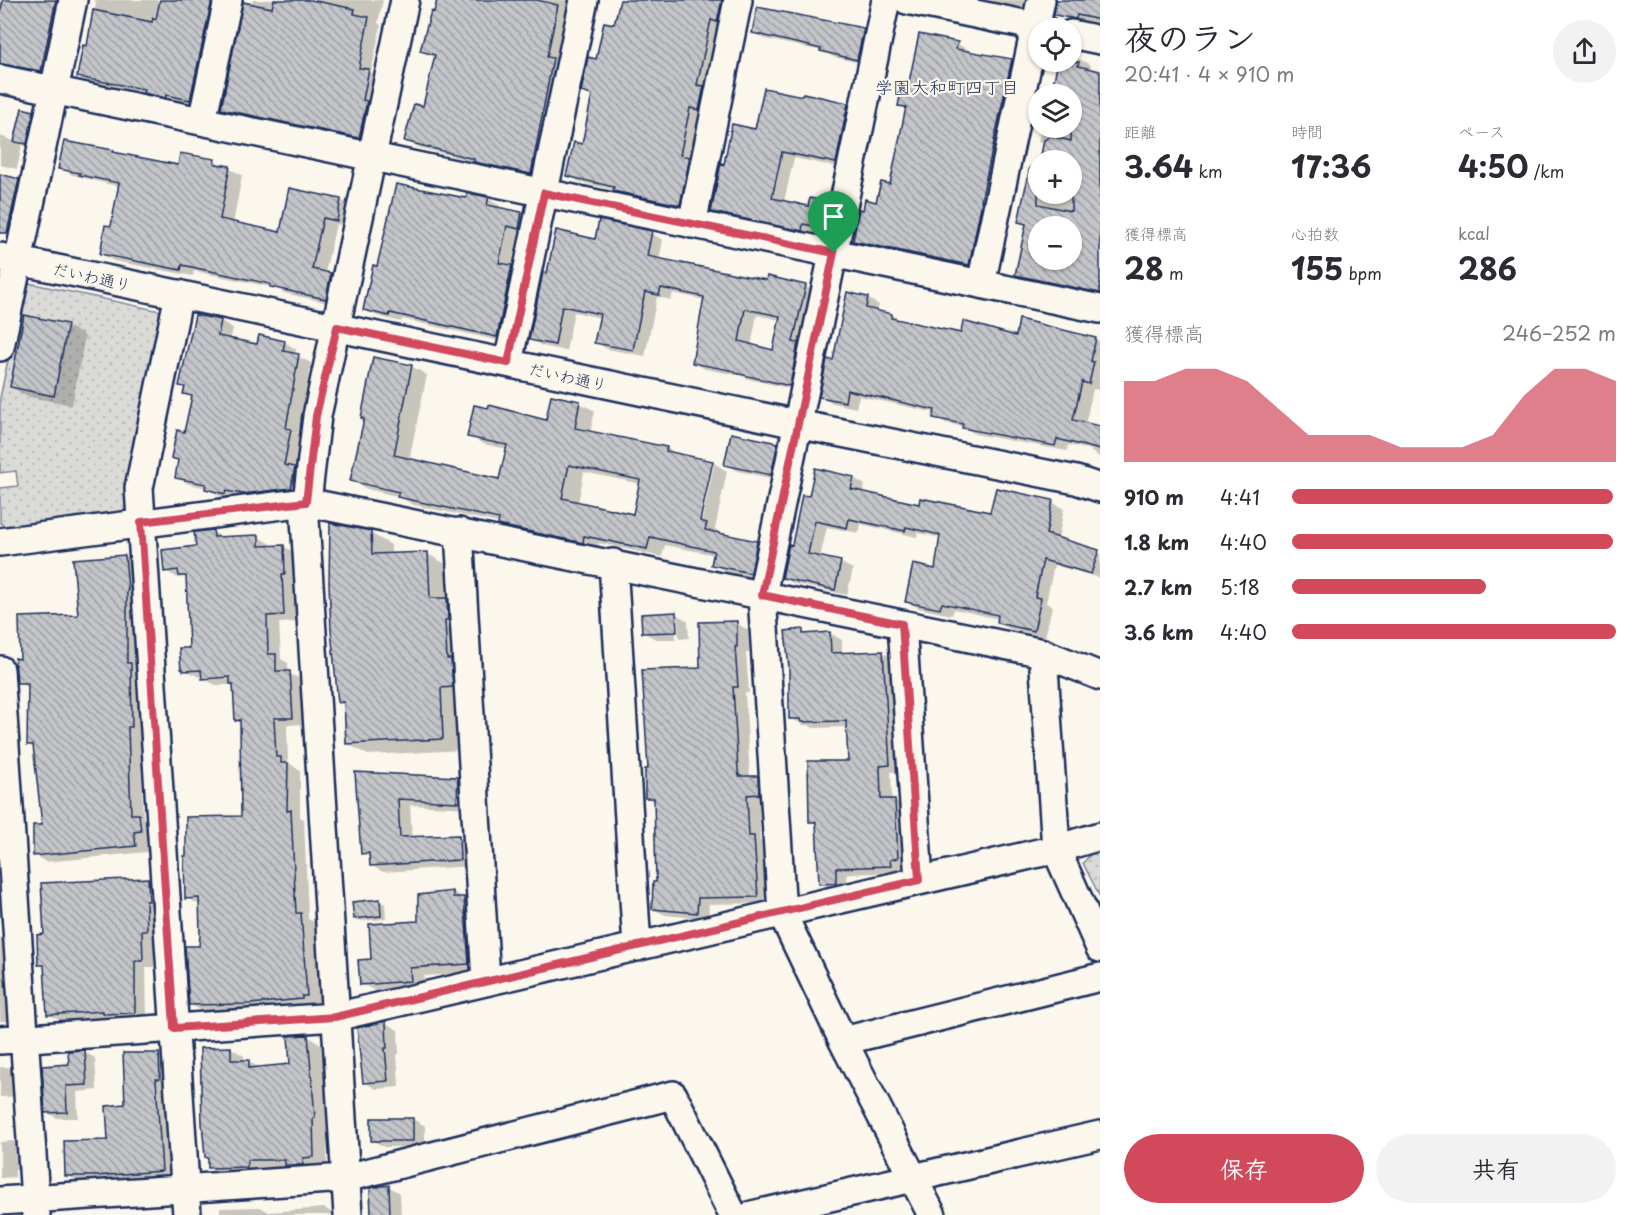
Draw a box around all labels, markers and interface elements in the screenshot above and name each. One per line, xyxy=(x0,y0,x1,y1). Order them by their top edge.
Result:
text: 夜のラン xyxy=(1124,11,1256,61)
map controls xyxy=(1028,18,1082,270)
button: locate xyxy=(1028,18,1082,72)
button: share xyxy=(1553,20,1616,83)
text: 20:41 · 4 × 910 m xyxy=(1124,59,1294,89)
district label: 学園大和町四丁目 xyxy=(875,73,1019,100)
button: layers xyxy=(1028,84,1082,138)
text: 距離 xyxy=(1124,119,1156,143)
text: 時間 xyxy=(1291,119,1323,143)
text: ペース xyxy=(1458,119,1505,143)
text: 3.64 xyxy=(1124,143,1193,188)
text: 17:36 xyxy=(1291,143,1371,188)
text: 4:50 xyxy=(1458,143,1528,188)
button: + xyxy=(1028,150,1082,204)
text: km xyxy=(1193,159,1222,183)
text: /km xyxy=(1528,159,1564,183)
pin xyxy=(808,191,859,253)
icon: arrive xyxy=(817,200,850,233)
button: − xyxy=(1028,216,1082,270)
text: 獲得標高 xyxy=(1124,221,1188,245)
text: 心拍数 xyxy=(1291,221,1339,245)
text: kcal xyxy=(1458,221,1490,245)
text: 28 xyxy=(1124,245,1164,290)
text: 155 xyxy=(1291,245,1343,290)
text: 286 xyxy=(1458,245,1517,290)
street label: だいわ通り xyxy=(50,256,134,296)
text: m xyxy=(1164,261,1184,285)
text: bpm xyxy=(1343,261,1382,285)
text: 獲得標高 xyxy=(1124,318,1204,348)
text: 246–252 m xyxy=(1502,318,1616,348)
street label: だいわ通り xyxy=(526,356,610,396)
text: 910 m xyxy=(1124,482,1184,512)
text: 4:41 xyxy=(1220,482,1260,512)
text: 1.8 km xyxy=(1124,527,1189,557)
text: 4:40 xyxy=(1220,527,1267,557)
text: 2.7 km xyxy=(1124,572,1192,602)
text: 5:18 xyxy=(1220,572,1260,602)
text: 3.6 km xyxy=(1124,617,1194,647)
text: 4:40 xyxy=(1220,617,1267,647)
button: 保存 xyxy=(1124,1134,1364,1203)
button: 共有 xyxy=(1376,1134,1616,1203)

